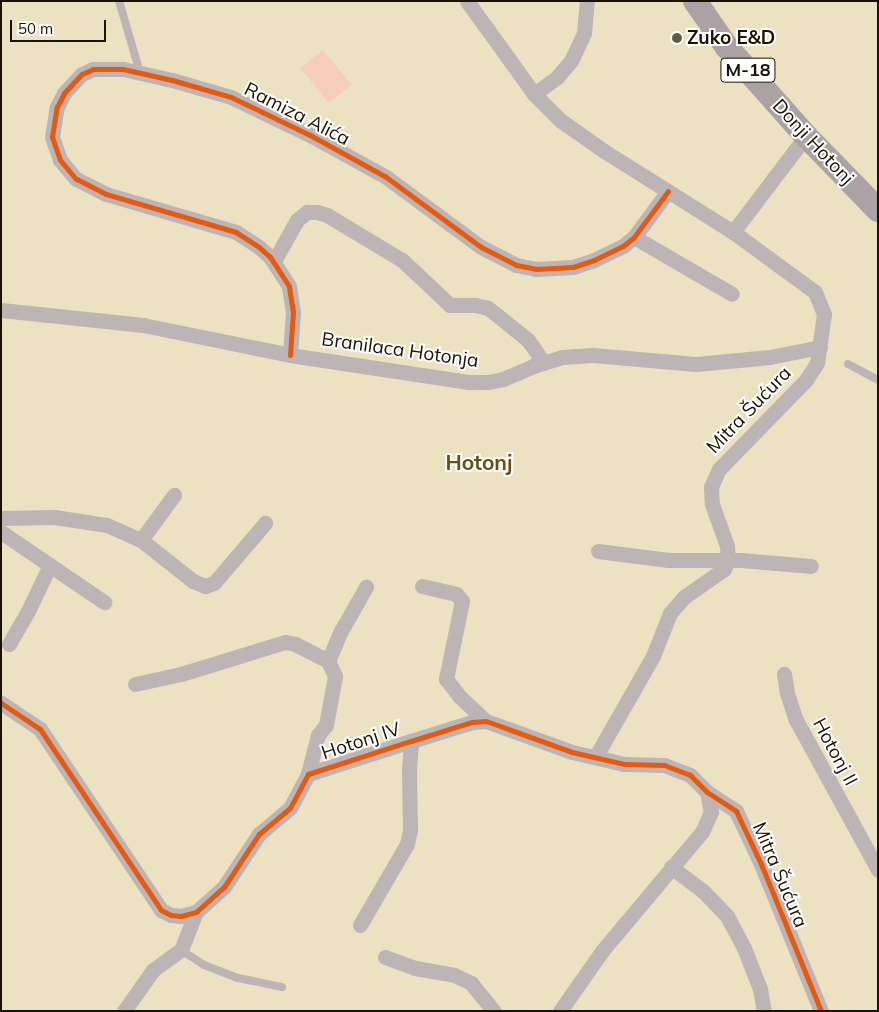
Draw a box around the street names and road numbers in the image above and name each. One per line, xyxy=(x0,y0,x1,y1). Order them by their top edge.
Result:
road number: M-18 xyxy=(719,54,777,86)
street label: Ramiza Alića xyxy=(240,78,354,150)
street label: Donji Hotonj xyxy=(768,95,858,189)
street label: Branilaca Hotonja xyxy=(320,328,480,372)
street label: Mitra Šućura xyxy=(702,362,796,458)
street label: Hotonj II xyxy=(808,714,862,790)
street label: Hotonj IV xyxy=(319,718,403,764)
street label: Mitra Šućura xyxy=(748,819,812,931)

